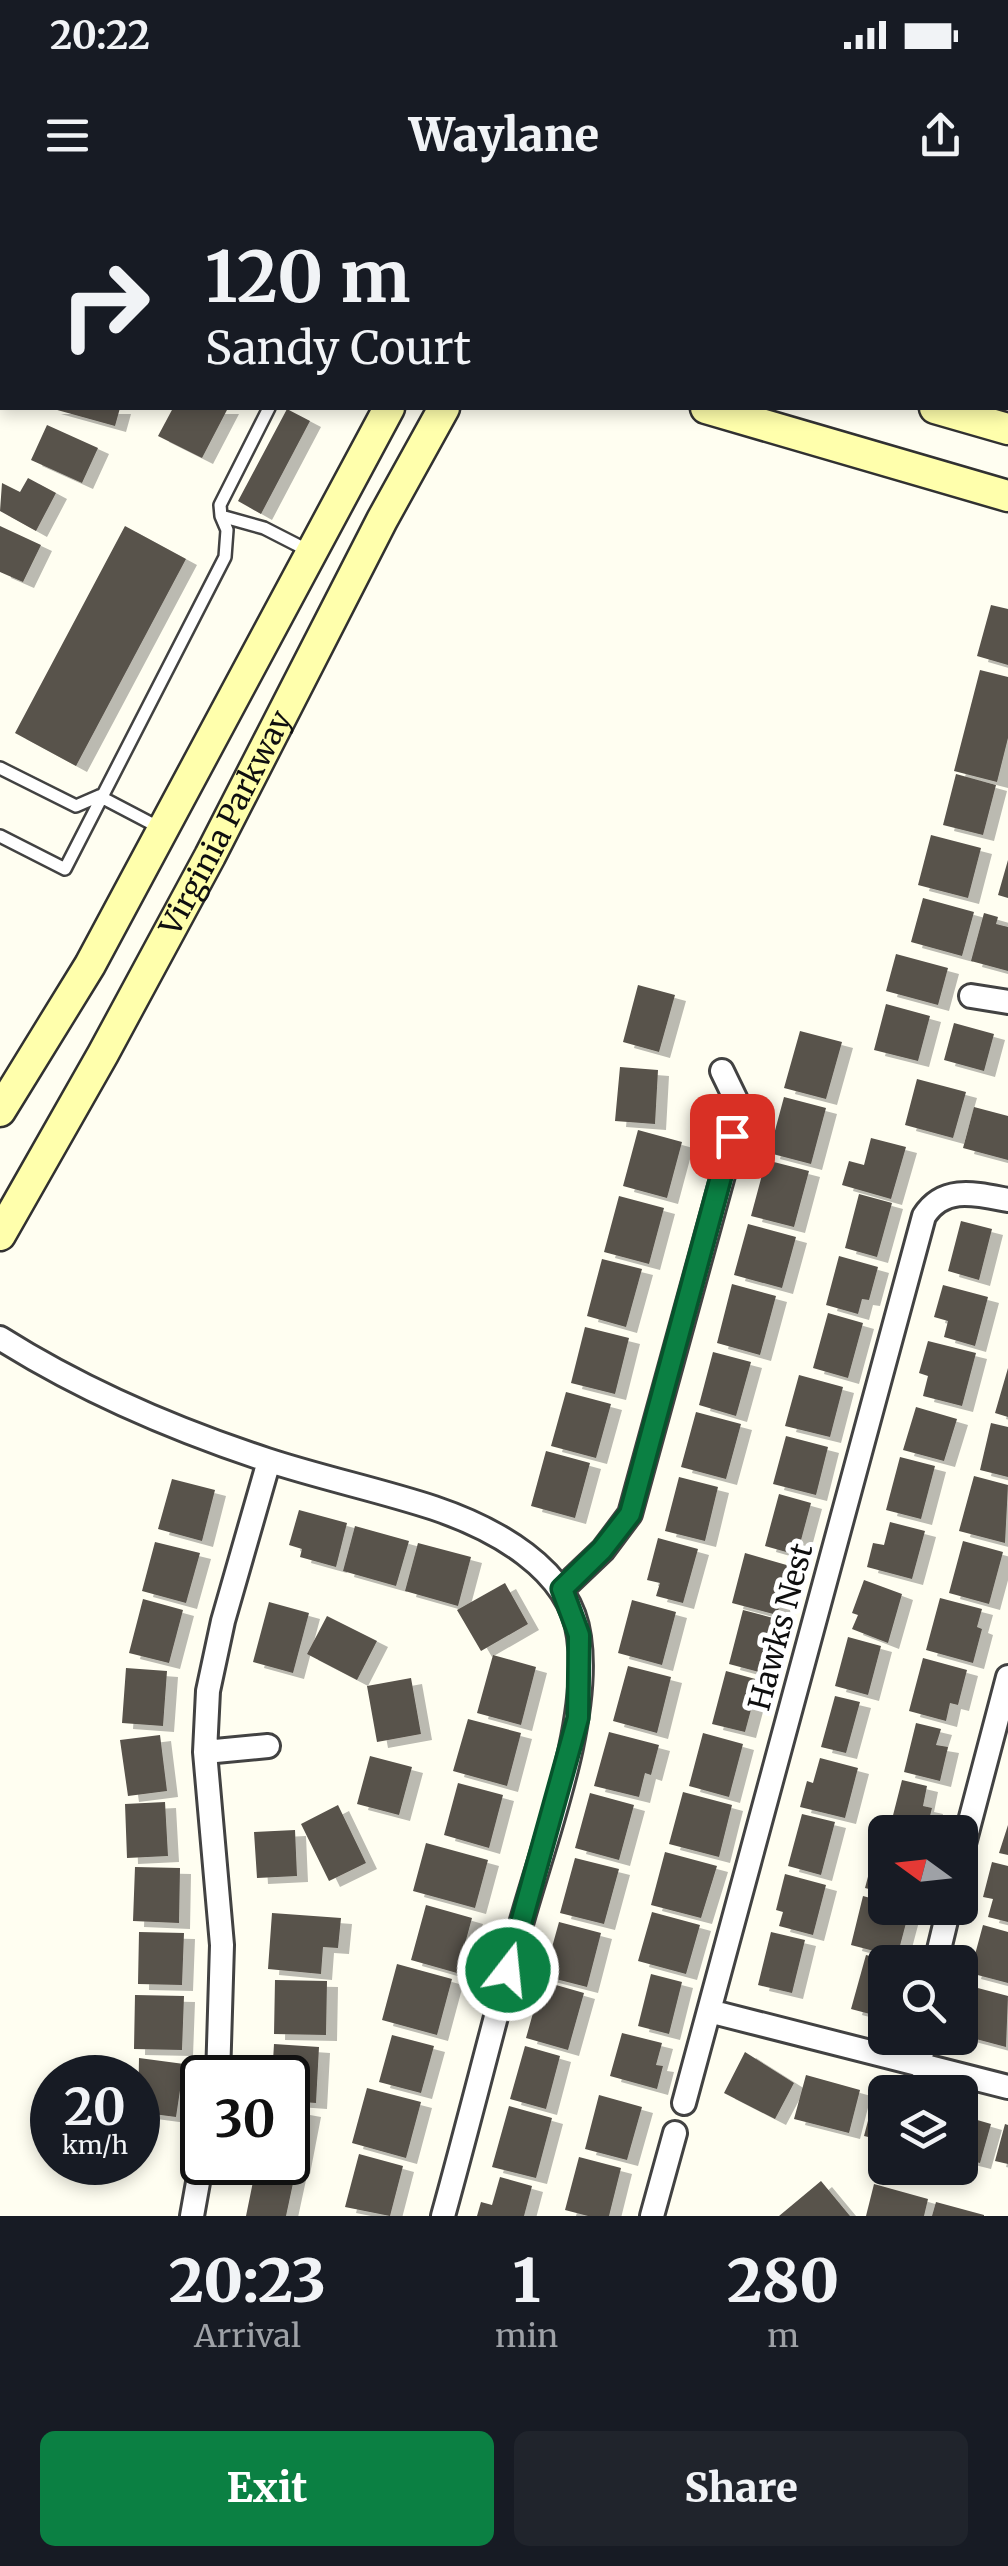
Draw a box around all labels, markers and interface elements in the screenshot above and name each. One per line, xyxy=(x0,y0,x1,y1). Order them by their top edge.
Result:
text: 20:22 xyxy=(50,12,150,59)
text: Waylane xyxy=(409,107,599,163)
icon: menu xyxy=(40,108,95,163)
icon: share xyxy=(913,108,968,163)
text: 120 m xyxy=(205,233,410,321)
icon: right xyxy=(40,240,170,370)
text: Sandy Court xyxy=(205,320,471,376)
street label: Virginia Parkway xyxy=(150,703,300,942)
pin xyxy=(690,1094,775,1179)
icon: arrive xyxy=(705,1109,760,1164)
street label: Hawks Nest xyxy=(740,1539,821,1714)
north arrow xyxy=(868,1815,978,1925)
map controls xyxy=(868,1815,978,2185)
position arrow xyxy=(456,1918,560,2022)
button: search xyxy=(868,1945,978,2055)
speed limit sign: 30 xyxy=(180,2055,310,2185)
button: layers xyxy=(868,2075,978,2185)
text: 20 xyxy=(64,2076,126,2139)
text: km/h xyxy=(62,2129,128,2161)
text: 20:23 xyxy=(169,2243,326,2318)
text: 1 xyxy=(513,2243,541,2318)
text: 280 xyxy=(727,2243,839,2318)
text: Arrival xyxy=(194,2316,301,2356)
text: min xyxy=(495,2316,558,2356)
text: m xyxy=(767,2316,799,2356)
button: Exit xyxy=(40,2431,494,2546)
button: Share xyxy=(514,2431,968,2546)

